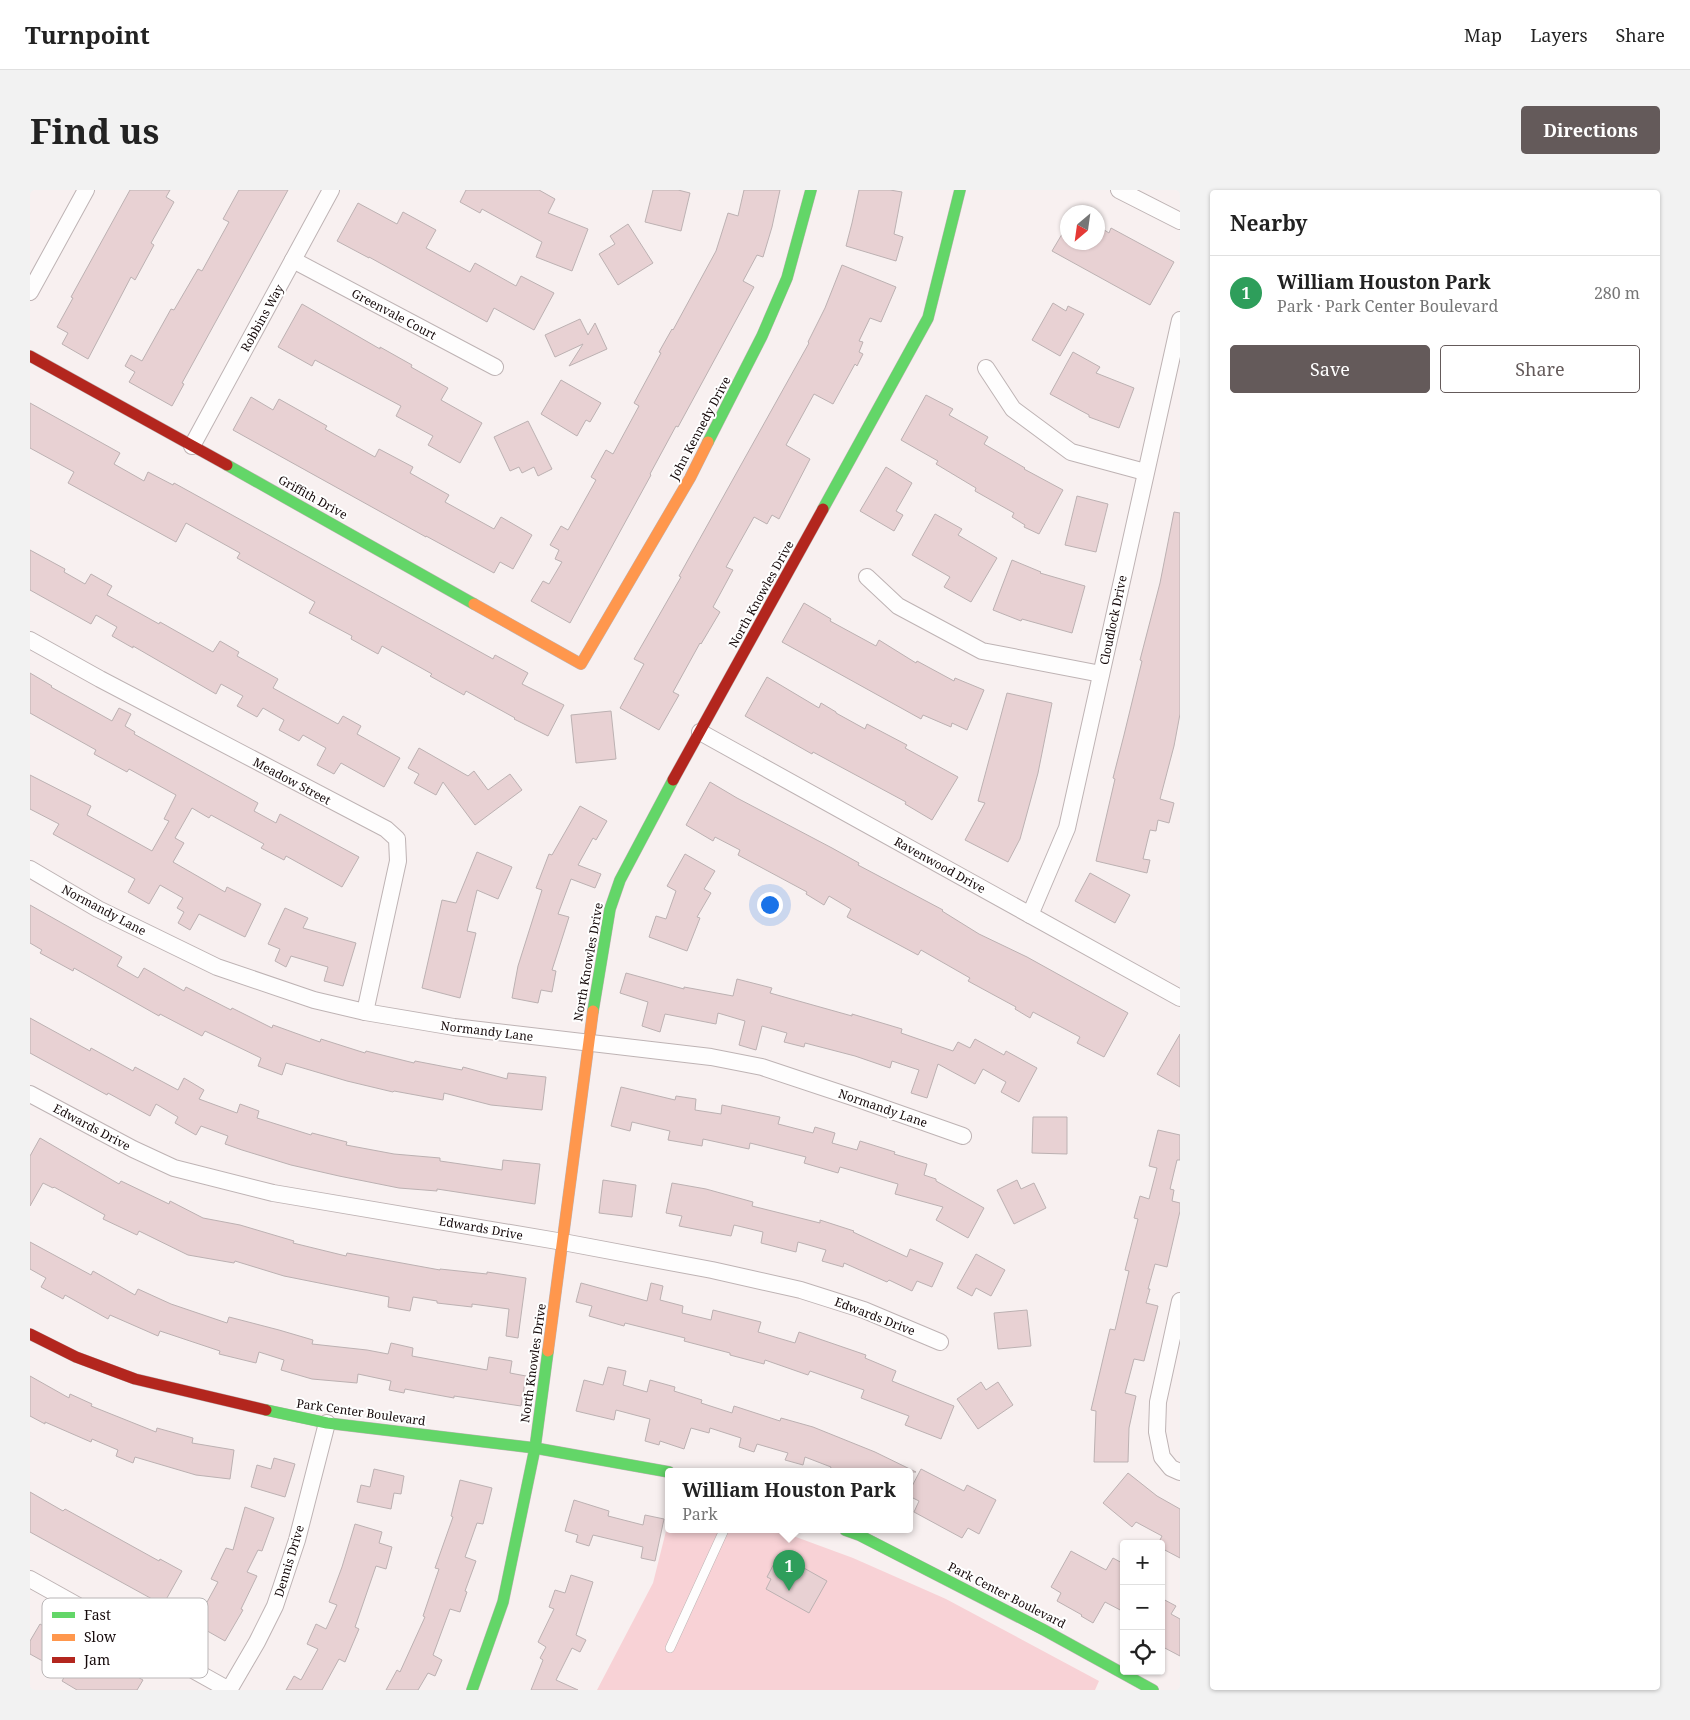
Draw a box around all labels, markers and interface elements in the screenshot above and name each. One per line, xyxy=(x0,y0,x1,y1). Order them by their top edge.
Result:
text: Turnpoint xyxy=(25,18,150,51)
text: Map xyxy=(1464,23,1502,47)
text: Layers xyxy=(1530,23,1588,47)
text: Share xyxy=(1616,23,1665,47)
button: Directions xyxy=(1521,106,1660,154)
text: Find us xyxy=(30,107,159,154)
north arrow xyxy=(1060,205,1105,250)
text: Nearby xyxy=(1230,209,1308,237)
text: William Houston Park xyxy=(1277,269,1491,295)
street label: Robbins Way xyxy=(236,281,288,355)
text: 1 xyxy=(1241,282,1251,304)
text: 280 m xyxy=(1594,282,1640,304)
street label: Greenvale Court xyxy=(349,285,439,343)
text: Park · Park Center Boulevard xyxy=(1277,295,1498,317)
button: Save xyxy=(1230,345,1430,393)
button: Share xyxy=(1440,345,1640,393)
street label: John Kennedy Drive xyxy=(665,373,735,484)
street label: Griffith Drive xyxy=(275,471,351,523)
street label: North Knowles Drive xyxy=(724,537,798,651)
street label: Cloudlock Drive xyxy=(1095,574,1131,666)
street label: Meadow Street xyxy=(250,753,334,809)
street label: Ravenwood Drive xyxy=(891,833,989,897)
street label: Normandy Lane xyxy=(59,881,149,939)
your location xyxy=(757,892,783,918)
street label: North Knowles Drive xyxy=(569,901,607,1023)
street label: Normandy Lane xyxy=(440,1017,534,1045)
street label: Normandy Lane xyxy=(836,1085,930,1131)
street label: Edwards Drive xyxy=(50,1100,134,1154)
street label: Edwards Drive xyxy=(438,1212,524,1244)
street label: Edwards Drive xyxy=(832,1293,918,1339)
street label: North Knowles Drive xyxy=(516,1302,550,1424)
street label: Park Center Boulevard xyxy=(295,1395,427,1430)
popup xyxy=(665,1468,913,1533)
text: William Houston Park xyxy=(682,1477,896,1503)
text: Park xyxy=(682,1503,718,1525)
street label: Dennis Drive xyxy=(270,1523,308,1599)
map controls xyxy=(1120,1540,1165,1675)
button: + xyxy=(1120,1540,1165,1585)
pin: 1 xyxy=(773,1550,805,1591)
street label: Park Center Boulevard xyxy=(945,1558,1069,1632)
button: − xyxy=(1120,1585,1165,1630)
legend xyxy=(42,1598,208,1678)
text: Fast xyxy=(84,1605,111,1624)
text: Slow xyxy=(84,1627,117,1646)
button: locate xyxy=(1120,1630,1165,1675)
text: Jam xyxy=(83,1650,110,1669)

